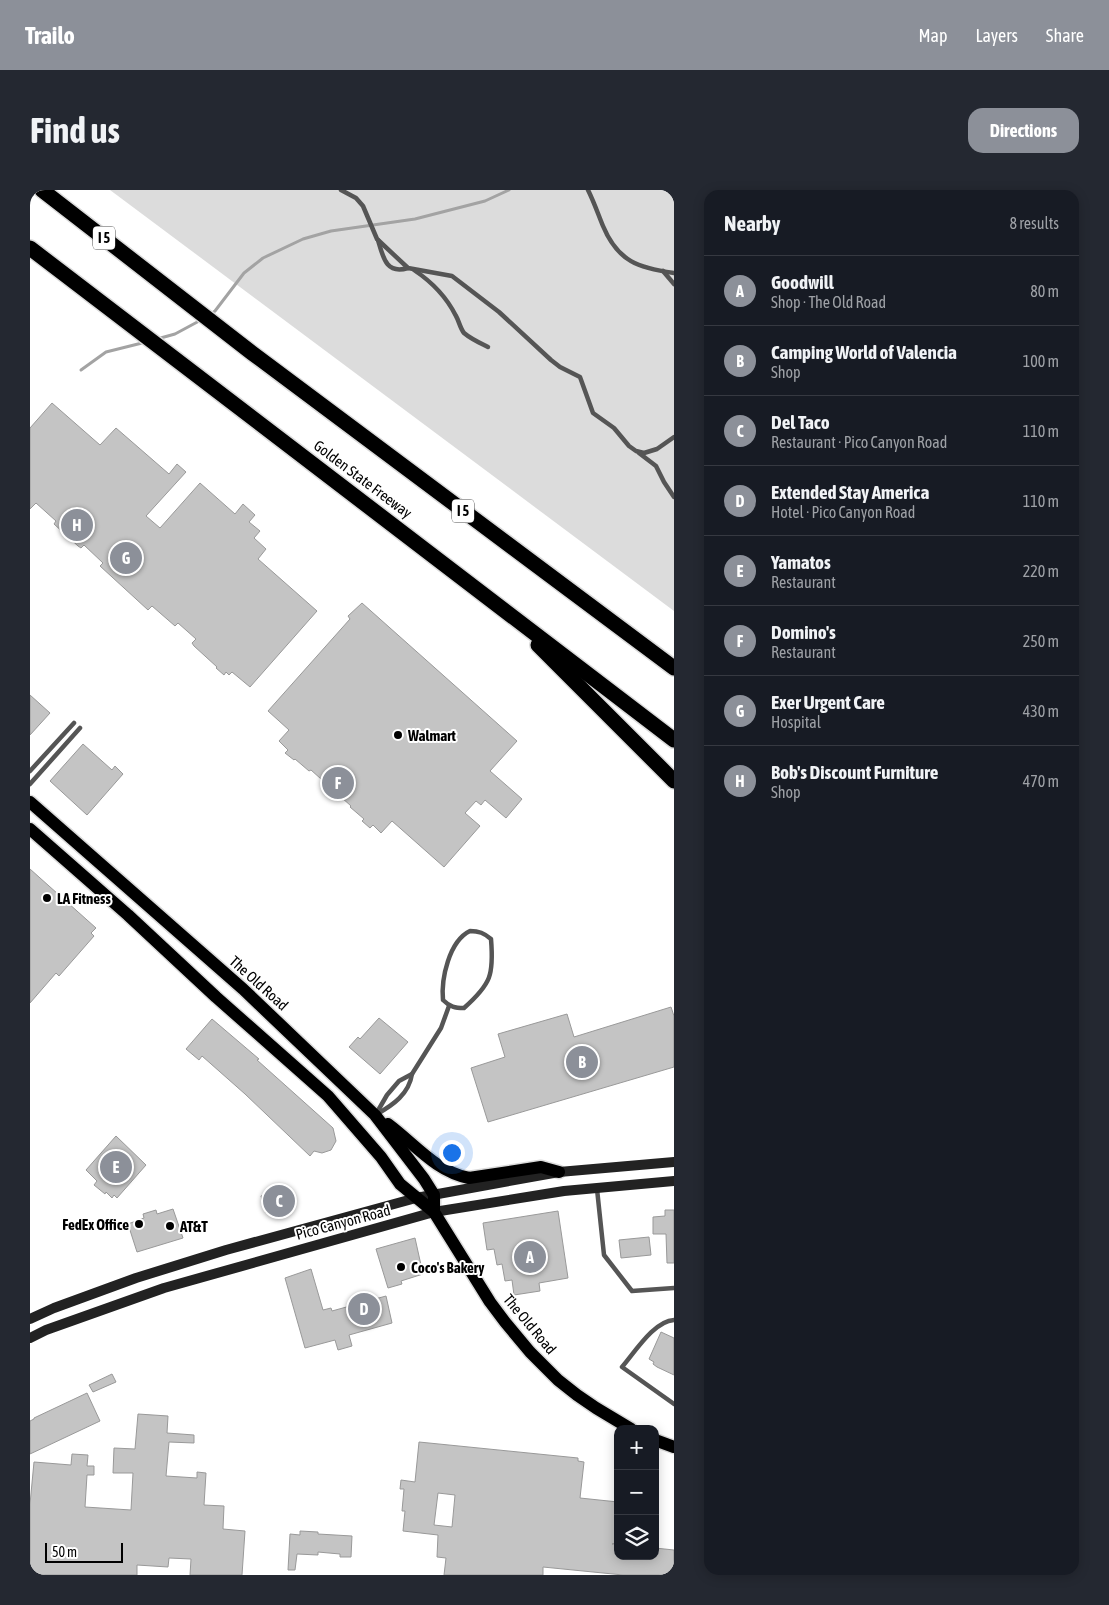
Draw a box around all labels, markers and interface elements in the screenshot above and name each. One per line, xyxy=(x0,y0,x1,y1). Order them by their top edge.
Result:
text: Trailo xyxy=(25,22,75,49)
text: Map xyxy=(918,25,947,46)
text: Layers xyxy=(975,25,1018,46)
text: Share xyxy=(1046,25,1084,46)
button: Directions xyxy=(968,108,1079,153)
text: Find us xyxy=(30,110,120,150)
text: Nearby xyxy=(724,211,780,235)
text: 8 results xyxy=(1009,214,1059,232)
road number: I 5 xyxy=(93,226,115,249)
text: Goodwill xyxy=(771,271,834,293)
text: A xyxy=(736,282,744,300)
text: 80 m xyxy=(1030,282,1059,300)
text: Shop · The Old Road xyxy=(771,293,886,311)
text: Camping World of Valencia xyxy=(771,341,957,363)
text: B xyxy=(736,352,744,370)
text: 100 m xyxy=(1023,352,1059,370)
text: Shop xyxy=(771,363,801,381)
text: Del Taco xyxy=(771,411,830,433)
text: C xyxy=(736,422,744,440)
text: 110 m xyxy=(1023,422,1059,440)
text: Restaurant · Pico Canyon Road xyxy=(771,433,947,451)
street label: Golden State Freeway xyxy=(311,437,415,521)
text: Extended Stay America xyxy=(771,481,929,503)
text: D xyxy=(736,492,744,510)
text: 110 m xyxy=(1023,492,1059,510)
road number: I 5 xyxy=(452,500,474,522)
text: Hotel · Pico Canyon Road xyxy=(771,503,915,521)
pin: H xyxy=(61,506,93,544)
pin: G xyxy=(110,539,142,577)
text: Yamatos xyxy=(771,551,831,573)
text: E xyxy=(737,562,743,580)
text: 220 m xyxy=(1023,562,1059,580)
text: Restaurant xyxy=(771,573,836,591)
text: Domino's xyxy=(771,621,836,643)
text: F xyxy=(737,632,743,650)
text: 250 m xyxy=(1023,632,1059,650)
text: Restaurant xyxy=(771,643,836,661)
text: Exer Urgent Care xyxy=(771,691,885,713)
text: G xyxy=(736,702,744,720)
text: 430 m xyxy=(1023,702,1059,720)
text: Hospital xyxy=(771,713,821,731)
place label: Walmart xyxy=(407,727,456,744)
marker: Walmart xyxy=(392,729,404,741)
text: Bob's Discount Furniture xyxy=(771,761,938,783)
pin: F xyxy=(322,764,354,802)
text: H xyxy=(735,772,745,790)
text: 470 m xyxy=(1023,772,1059,790)
text: Shop xyxy=(771,783,801,801)
place label: LA Fitness xyxy=(57,890,111,907)
marker: LA Fitness xyxy=(41,892,53,904)
street label: The Old Road xyxy=(226,952,292,1014)
pin: B xyxy=(566,1043,598,1081)
your location xyxy=(439,1140,465,1166)
pin: E xyxy=(100,1148,132,1186)
pin: C xyxy=(263,1182,295,1220)
street label: Pico Canyon Road xyxy=(294,1201,392,1243)
place label: FedEx Office xyxy=(62,1216,129,1233)
marker: FedEx Office xyxy=(133,1218,145,1230)
place label: AT&T xyxy=(179,1218,208,1235)
marker: AT&T xyxy=(164,1220,176,1232)
pin: A xyxy=(514,1238,546,1276)
place label: Coco's Bakery xyxy=(411,1259,485,1276)
marker: Coco's Bakery xyxy=(395,1261,407,1273)
pin: D xyxy=(348,1290,380,1328)
street label: The Old Road xyxy=(500,1291,560,1357)
map controls xyxy=(614,1425,659,1560)
button: + xyxy=(614,1425,659,1470)
button: − xyxy=(614,1470,659,1515)
button: layers xyxy=(614,1515,659,1560)
scale bar xyxy=(45,1540,122,1563)
text: 50 m xyxy=(52,1544,77,1560)

